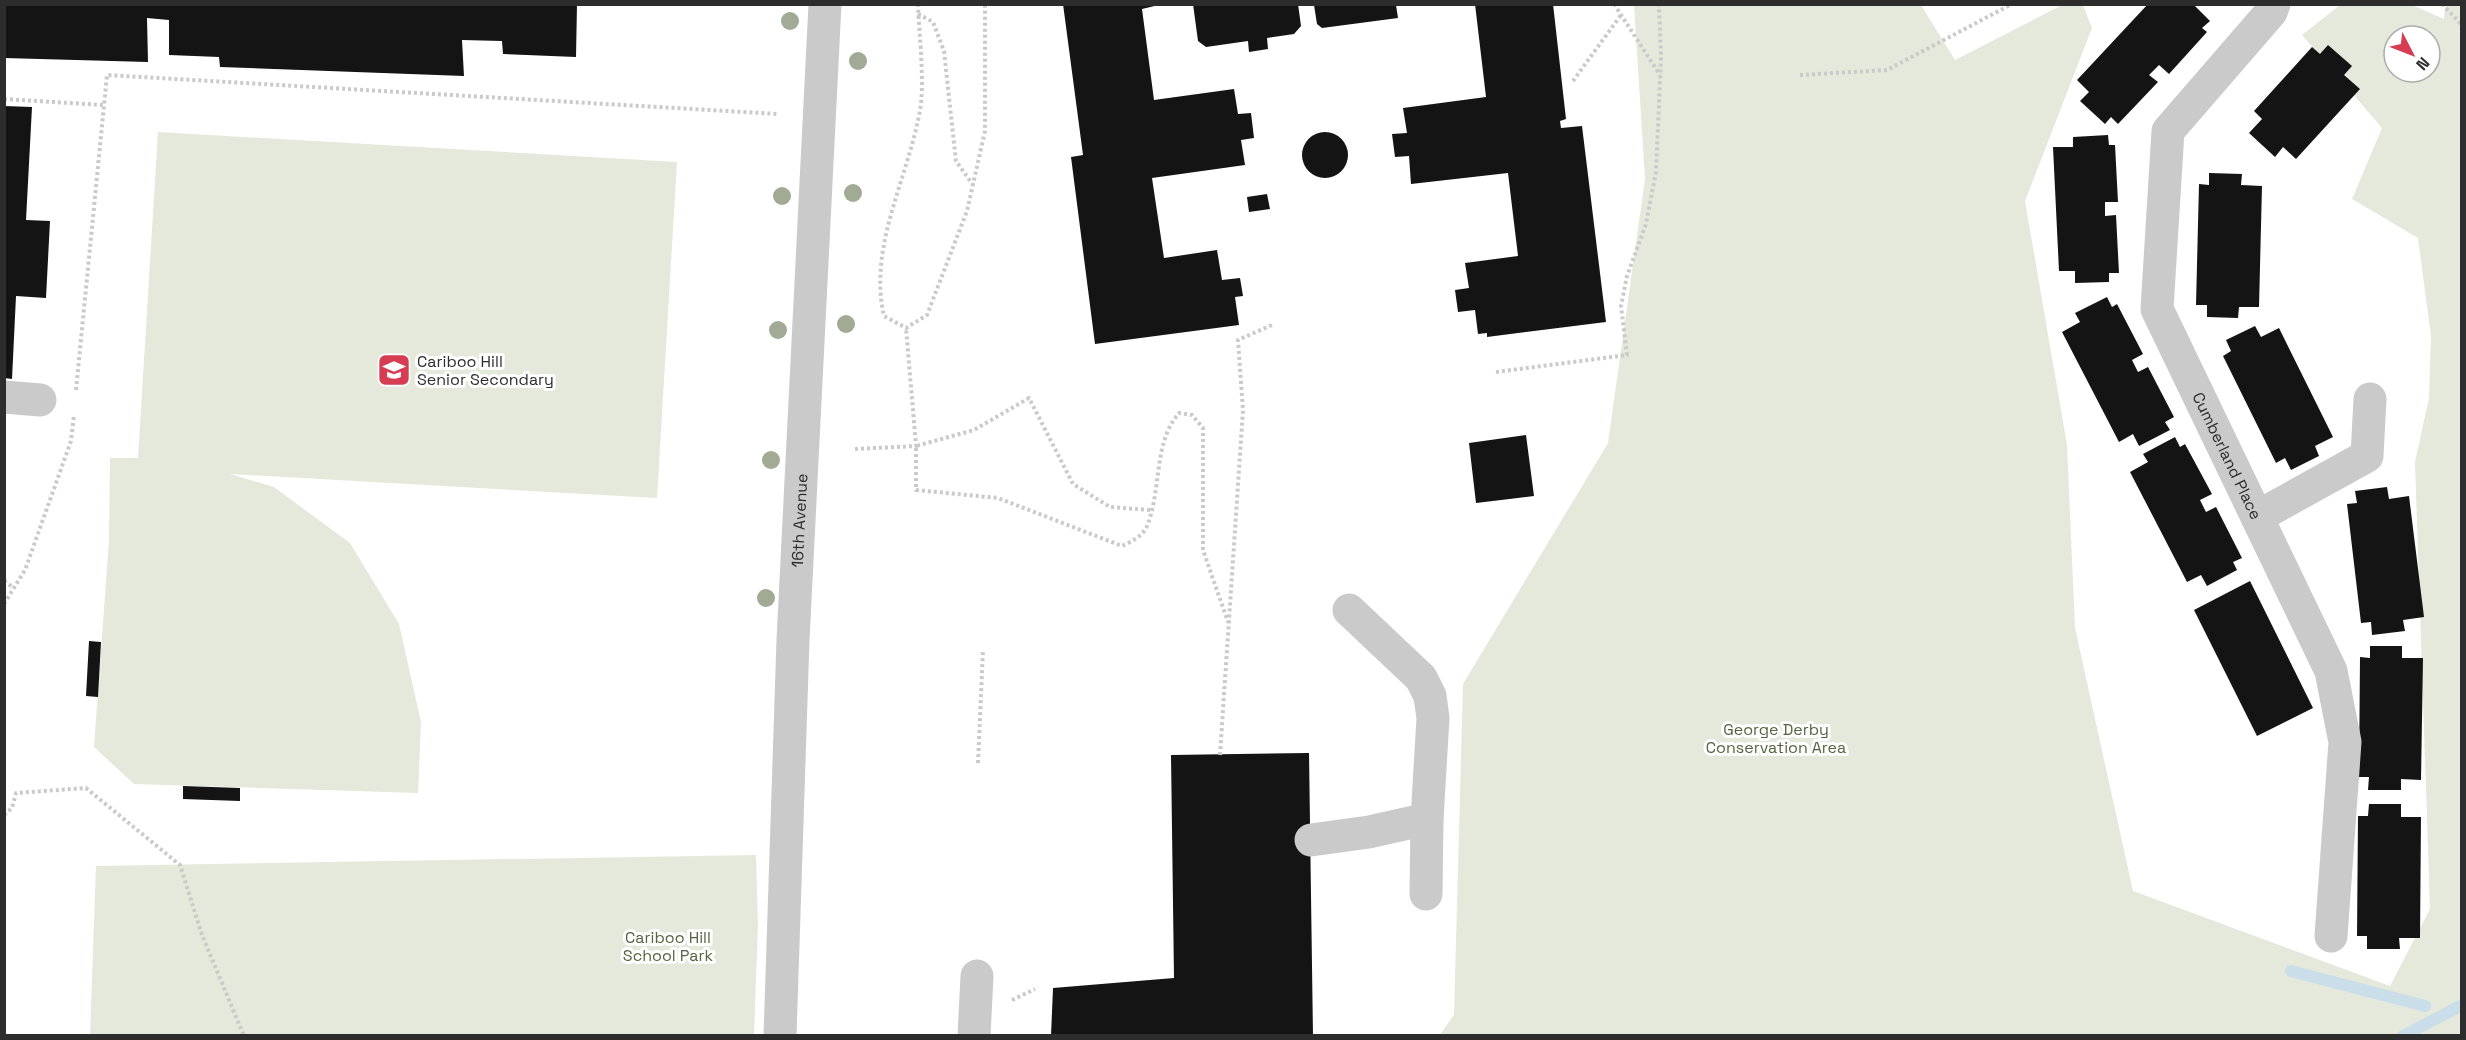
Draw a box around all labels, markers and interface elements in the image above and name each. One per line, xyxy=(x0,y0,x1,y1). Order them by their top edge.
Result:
north arrow xyxy=(2382,24,2442,84)
text: N xyxy=(2411,53,2434,75)
place label: Cariboo Hill Senior Secondary xyxy=(417,351,554,390)
school or university icon: Cariboo Hill Senior Secondary xyxy=(376,352,412,388)
street label: Cumberland Place xyxy=(2188,389,2267,523)
street label: 16th Avenue xyxy=(787,473,812,568)
park label: George Derby Conservation Area xyxy=(1706,719,1846,758)
park label: Cariboo Hill School Park xyxy=(623,927,714,966)

